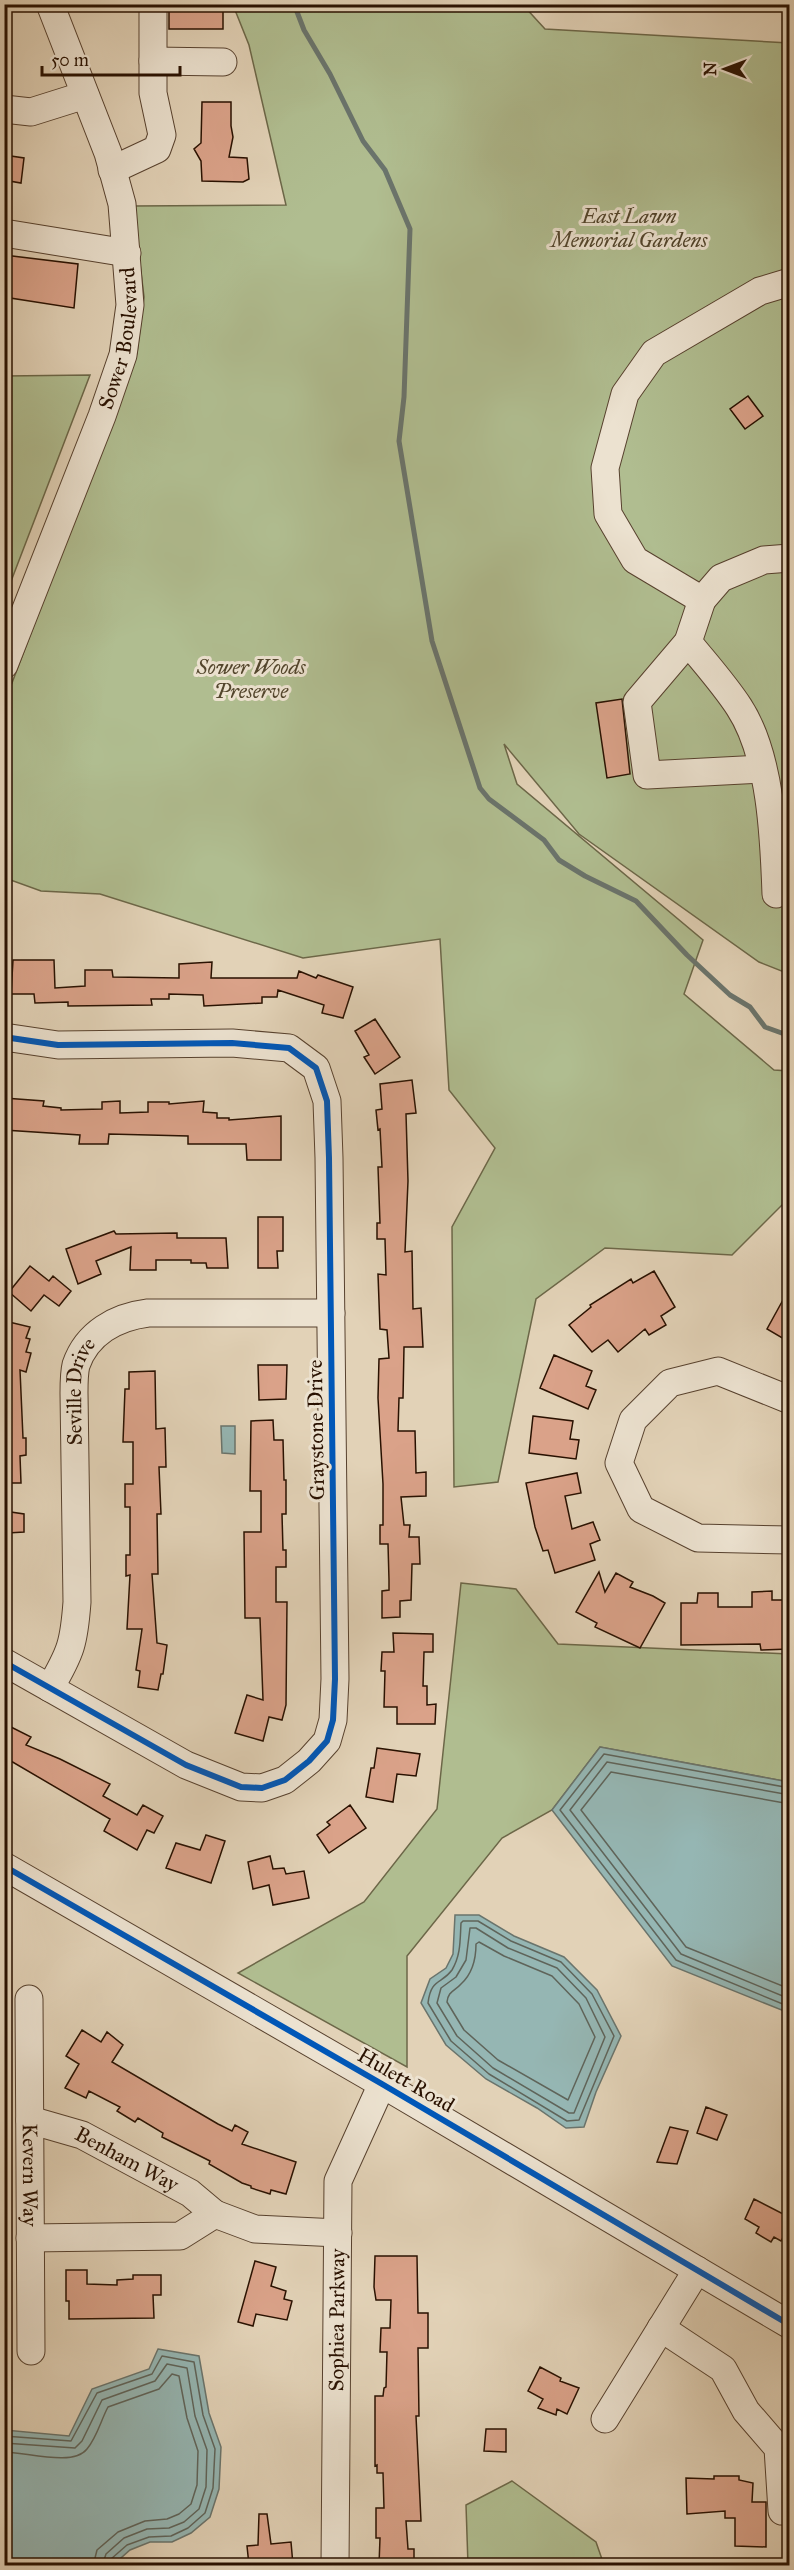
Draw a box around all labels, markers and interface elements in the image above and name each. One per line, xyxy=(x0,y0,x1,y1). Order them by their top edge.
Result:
scale bar xyxy=(42,39,180,77)
north arrow xyxy=(695,39,755,99)
text: 50 m xyxy=(51,49,89,71)
text: N xyxy=(701,62,720,76)
park label: East Lawn Memorial Gardens xyxy=(549,203,708,253)
street label: Sower Boulevard xyxy=(92,266,143,413)
park label: Sower Woods Preserve xyxy=(195,654,307,704)
street label: Seville Drive xyxy=(61,1331,101,1446)
street label: Graystone Drive xyxy=(302,1359,330,1501)
street label: Hulett Road xyxy=(353,2042,460,2118)
street label: Benham Way xyxy=(70,2121,184,2198)
street label: Kevern Way xyxy=(17,2123,43,2228)
street label: Sophiea Parkway xyxy=(323,2247,350,2392)

